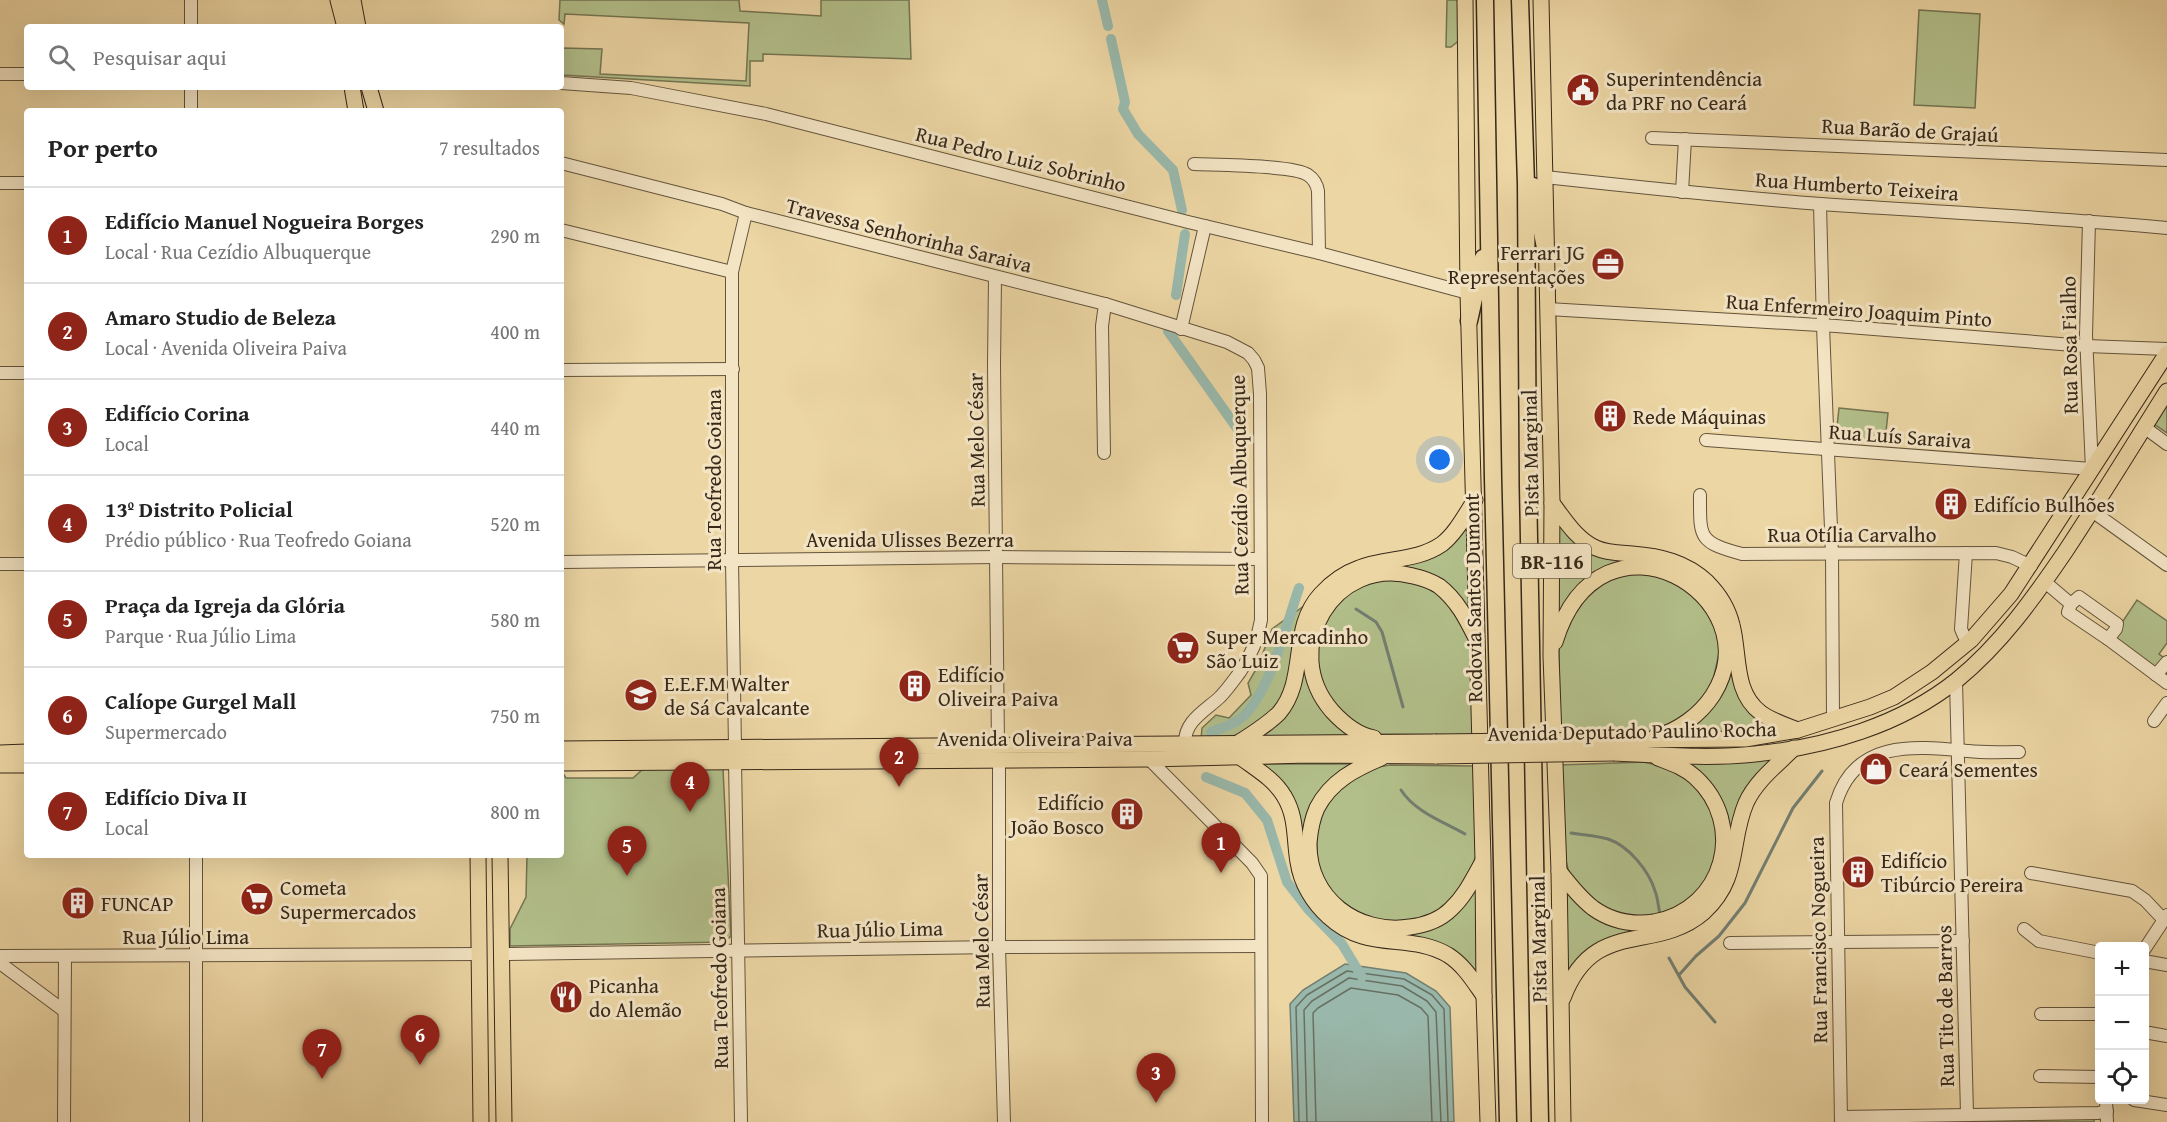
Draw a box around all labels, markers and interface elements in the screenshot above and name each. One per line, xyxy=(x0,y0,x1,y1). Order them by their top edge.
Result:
search box xyxy=(24,24,564,90)
icon: search xyxy=(45,41,78,74)
text: Pesquisar aqui xyxy=(93,41,227,73)
place label: Superintendência da PRF no Ceará xyxy=(1606,63,1762,118)
public building icon: Superintendência da PRF no Ceará xyxy=(1565,72,1601,108)
street label: Rua Barão de Grajaú xyxy=(1821,110,2000,150)
street label: Rua Pedro Luiz Sobrinho xyxy=(912,118,1130,200)
text: Por perto xyxy=(48,128,158,167)
text: 7 resultados xyxy=(439,133,540,162)
street label: Rua Humberto Teixeira xyxy=(1754,163,1960,209)
street label: Travessa Senhorinha Saraiva xyxy=(783,189,1035,281)
text: Edifício Manuel Nogueira Borges xyxy=(105,205,424,237)
text: 1 xyxy=(62,221,73,250)
text: 290 m xyxy=(490,221,540,250)
text: Local · Rua Cezídio Albuquerque xyxy=(105,237,371,266)
place label: Ferrari JG Representações xyxy=(1448,237,1585,292)
office icon: Ferrari JG Representações xyxy=(1590,246,1626,282)
street label: Rua Rosa Fialho xyxy=(2052,276,2086,414)
street label: Rua Enfermeiro Joaquim Pinto xyxy=(1725,285,1993,335)
text: Amaro Studio de Beleza xyxy=(105,301,336,333)
text: 2 xyxy=(62,317,73,346)
text: 400 m xyxy=(490,317,540,346)
text: Local · Avenida Oliveira Paiva xyxy=(105,333,347,362)
street label: Rua Melo César xyxy=(959,372,993,508)
street label: Rua Cezídio Albuquerque xyxy=(1222,374,1256,596)
street label: Rua Teofredo Goiana xyxy=(698,389,729,571)
street label: Pista Marginal xyxy=(1513,389,1547,517)
text: Edifício Corina xyxy=(105,397,250,429)
building icon: Rede Máquinas xyxy=(1592,398,1628,434)
place label: Rede Máquinas xyxy=(1633,401,1766,432)
text: 3 xyxy=(62,413,73,442)
text: 440 m xyxy=(490,413,540,442)
street label: Rua Luís Saraiva xyxy=(1828,416,1972,456)
text: Local xyxy=(105,429,149,458)
your location xyxy=(1425,445,1454,474)
building icon: Edifício Bulhões xyxy=(1933,486,1969,522)
place label: Edifício Bulhões xyxy=(1974,489,2115,520)
street label: Rodovia Santos Dumont xyxy=(1456,492,1490,703)
text: 13º Distrito Policial xyxy=(105,493,293,525)
text: 4 xyxy=(62,509,73,538)
text: 520 m xyxy=(490,509,540,538)
street label: Rua Otília Carvalho xyxy=(1768,519,1936,550)
street label: Avenida Ulisses Bezerra xyxy=(806,524,1014,555)
text: Prédio público · Rua Teofredo Goiana xyxy=(105,525,412,554)
road number: BR-116 xyxy=(1513,544,1591,578)
text: Praça da Igreja da Glória xyxy=(105,589,345,621)
text: 5 xyxy=(62,605,73,634)
text: 580 m xyxy=(490,605,540,634)
text: Parque · Rua Júlio Lima xyxy=(105,621,296,650)
place label: Super Mercadinho São Luiz xyxy=(1206,621,1368,676)
supermarket icon: Super Mercadinho São Luiz xyxy=(1165,630,1201,666)
place label: Edifício Oliveira Paiva xyxy=(938,659,1058,714)
place label: E.E.F.M Walter de Sá Cavalcante xyxy=(664,668,810,723)
building icon: Edifício Oliveira Paiva xyxy=(897,668,933,704)
school or university icon: E.E.F.M Walter de Sá Cavalcante xyxy=(623,677,659,713)
text: Calíope Gurgel Mall xyxy=(105,685,296,717)
text: 6 xyxy=(62,701,73,730)
text: 750 m xyxy=(490,701,540,730)
street label: Avenida Deputado Paulino Rocha xyxy=(1487,713,1777,749)
text: Supermercado xyxy=(105,717,227,746)
street label: Avenida Oliveira Paiva xyxy=(937,723,1133,754)
pin: 2 xyxy=(880,738,918,787)
shop icon: Ceará Sementes xyxy=(1858,751,1894,787)
place label: Ceará Sementes xyxy=(1899,754,2038,785)
pin: 4 xyxy=(670,762,710,812)
text: Edifício Diva II xyxy=(105,781,247,813)
place label: Edifício João Bosco xyxy=(1007,787,1104,842)
building icon: Edifício João Bosco xyxy=(1109,796,1145,832)
text: 7 xyxy=(62,797,73,826)
text: 800 m xyxy=(490,797,540,826)
text: Local xyxy=(105,813,149,842)
pin: 1 xyxy=(1202,824,1240,873)
pin: 5 xyxy=(608,826,646,876)
street label: Rua Francisco Nogueira xyxy=(1801,836,1835,1044)
place label: Edifício Tibúrcio Pereira xyxy=(1881,845,2023,900)
building icon: Edifício Tibúrcio Pereira xyxy=(1840,854,1876,890)
place label: Cometa Supermercados xyxy=(280,872,416,927)
street label: Rua Melo César xyxy=(964,873,998,1009)
street label: Pista Marginal xyxy=(1521,875,1555,1003)
supermarket icon: Cometa Supermercados xyxy=(239,881,275,917)
building icon: FUNCAP xyxy=(60,885,96,921)
street label: Rua Teofredo Goiana xyxy=(702,887,736,1069)
place label: FUNCAP xyxy=(101,888,174,919)
street label: Rua Júlio Lima xyxy=(817,912,943,946)
street label: Rua Júlio Lima xyxy=(123,921,249,952)
street label: Rua Tito de Barros xyxy=(1928,925,1962,1087)
map controls xyxy=(2095,942,2149,1104)
button: + xyxy=(2095,942,2149,996)
place label: Picanha do Alemão xyxy=(589,970,682,1025)
restaurant icon: Picanha do Alemão xyxy=(548,979,584,1015)
button: − xyxy=(2095,996,2149,1050)
pin: 6 xyxy=(400,1016,440,1065)
pin: 7 xyxy=(302,1030,342,1079)
button: locate xyxy=(2095,1050,2149,1104)
pin: 3 xyxy=(1136,1054,1176,1103)

